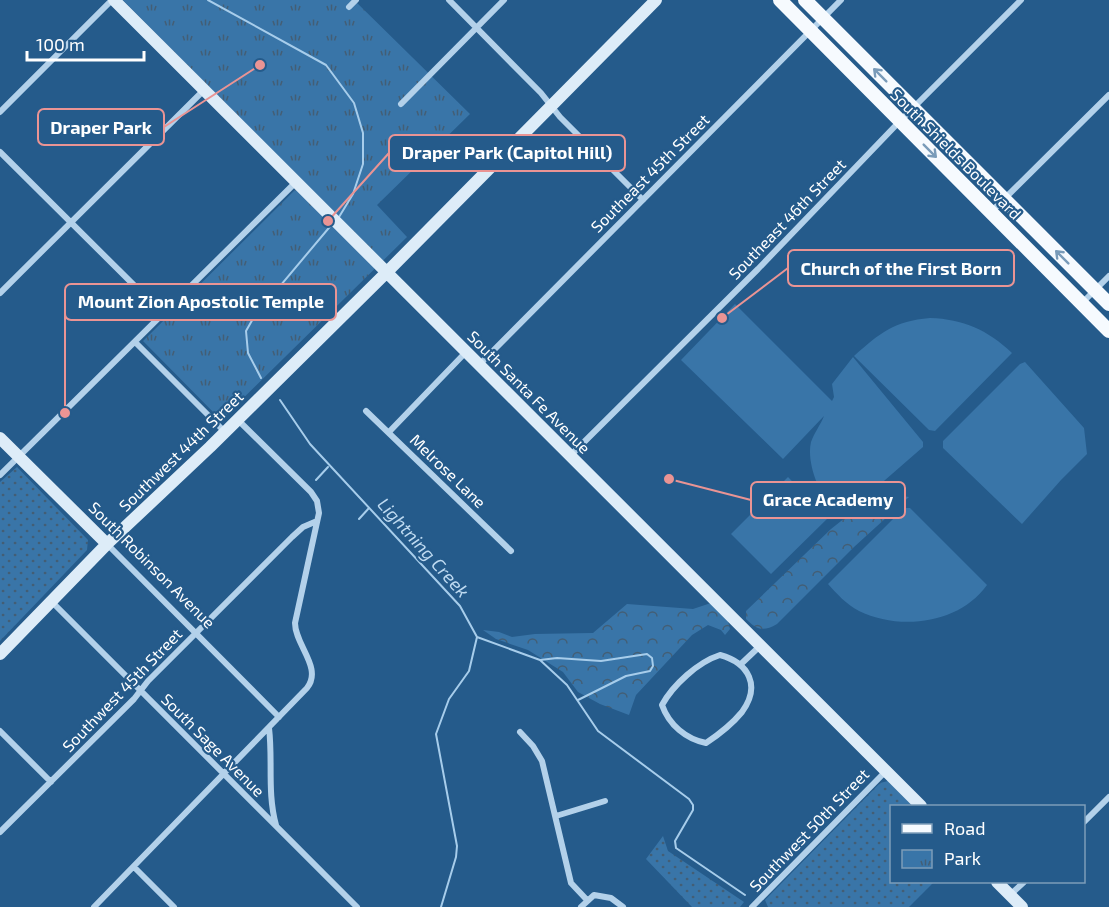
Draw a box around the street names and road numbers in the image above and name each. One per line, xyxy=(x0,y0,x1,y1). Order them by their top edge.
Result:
street label: South Shields Boulevard xyxy=(887,84,1026,223)
street label: Southeast 45th Street xyxy=(587,110,713,236)
street label: Southeast 46th Street xyxy=(724,154,849,283)
street label: South Santa Fe Avenue xyxy=(464,326,595,457)
street label: Southwest 44th Street xyxy=(115,386,247,515)
street label: Melrose Lane xyxy=(407,430,490,511)
street label: South Robinson Avenue xyxy=(85,498,219,632)
street label: Southwest 45th Street xyxy=(58,624,185,755)
street label: South Sage Avenue xyxy=(158,689,269,800)
street label: Southwest 50th Street xyxy=(745,764,872,895)

